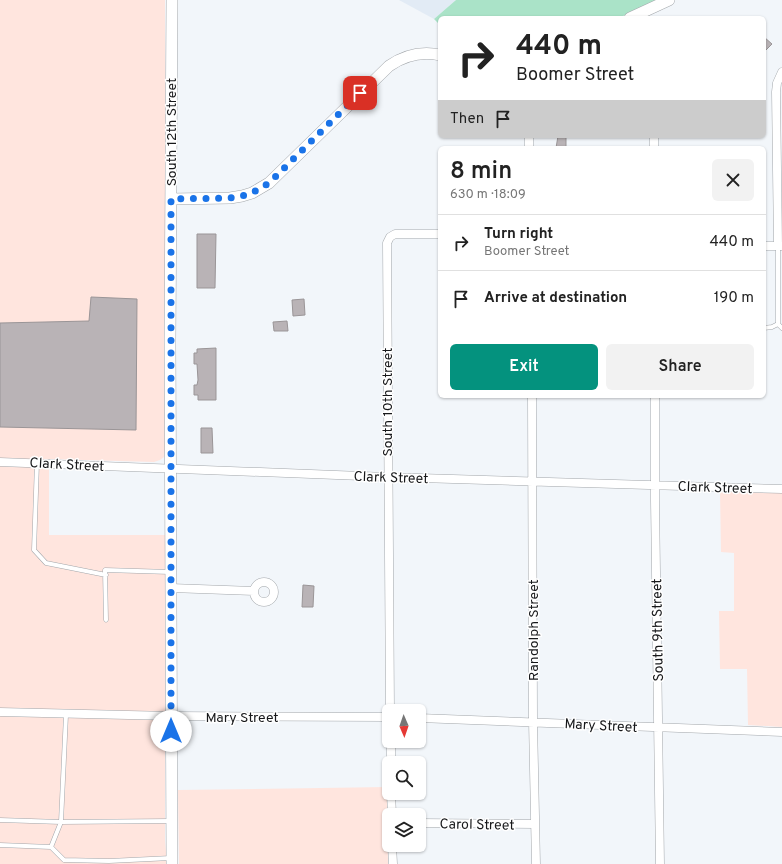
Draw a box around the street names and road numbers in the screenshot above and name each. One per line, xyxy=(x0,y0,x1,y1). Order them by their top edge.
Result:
street label: South 12th Street xyxy=(164,78,181,186)
street label: South 10th Street xyxy=(380,348,397,456)
street label: Clark Street xyxy=(29,455,105,476)
street label: Clark Street xyxy=(353,469,429,488)
street label: Clark Street xyxy=(677,479,753,498)
street label: South 9th Street xyxy=(649,578,668,682)
street label: Randolph Street xyxy=(526,579,543,681)
street label: Mary Street xyxy=(205,710,279,727)
street label: Mary Street xyxy=(564,716,638,737)
street label: Carol Street xyxy=(439,816,515,835)

